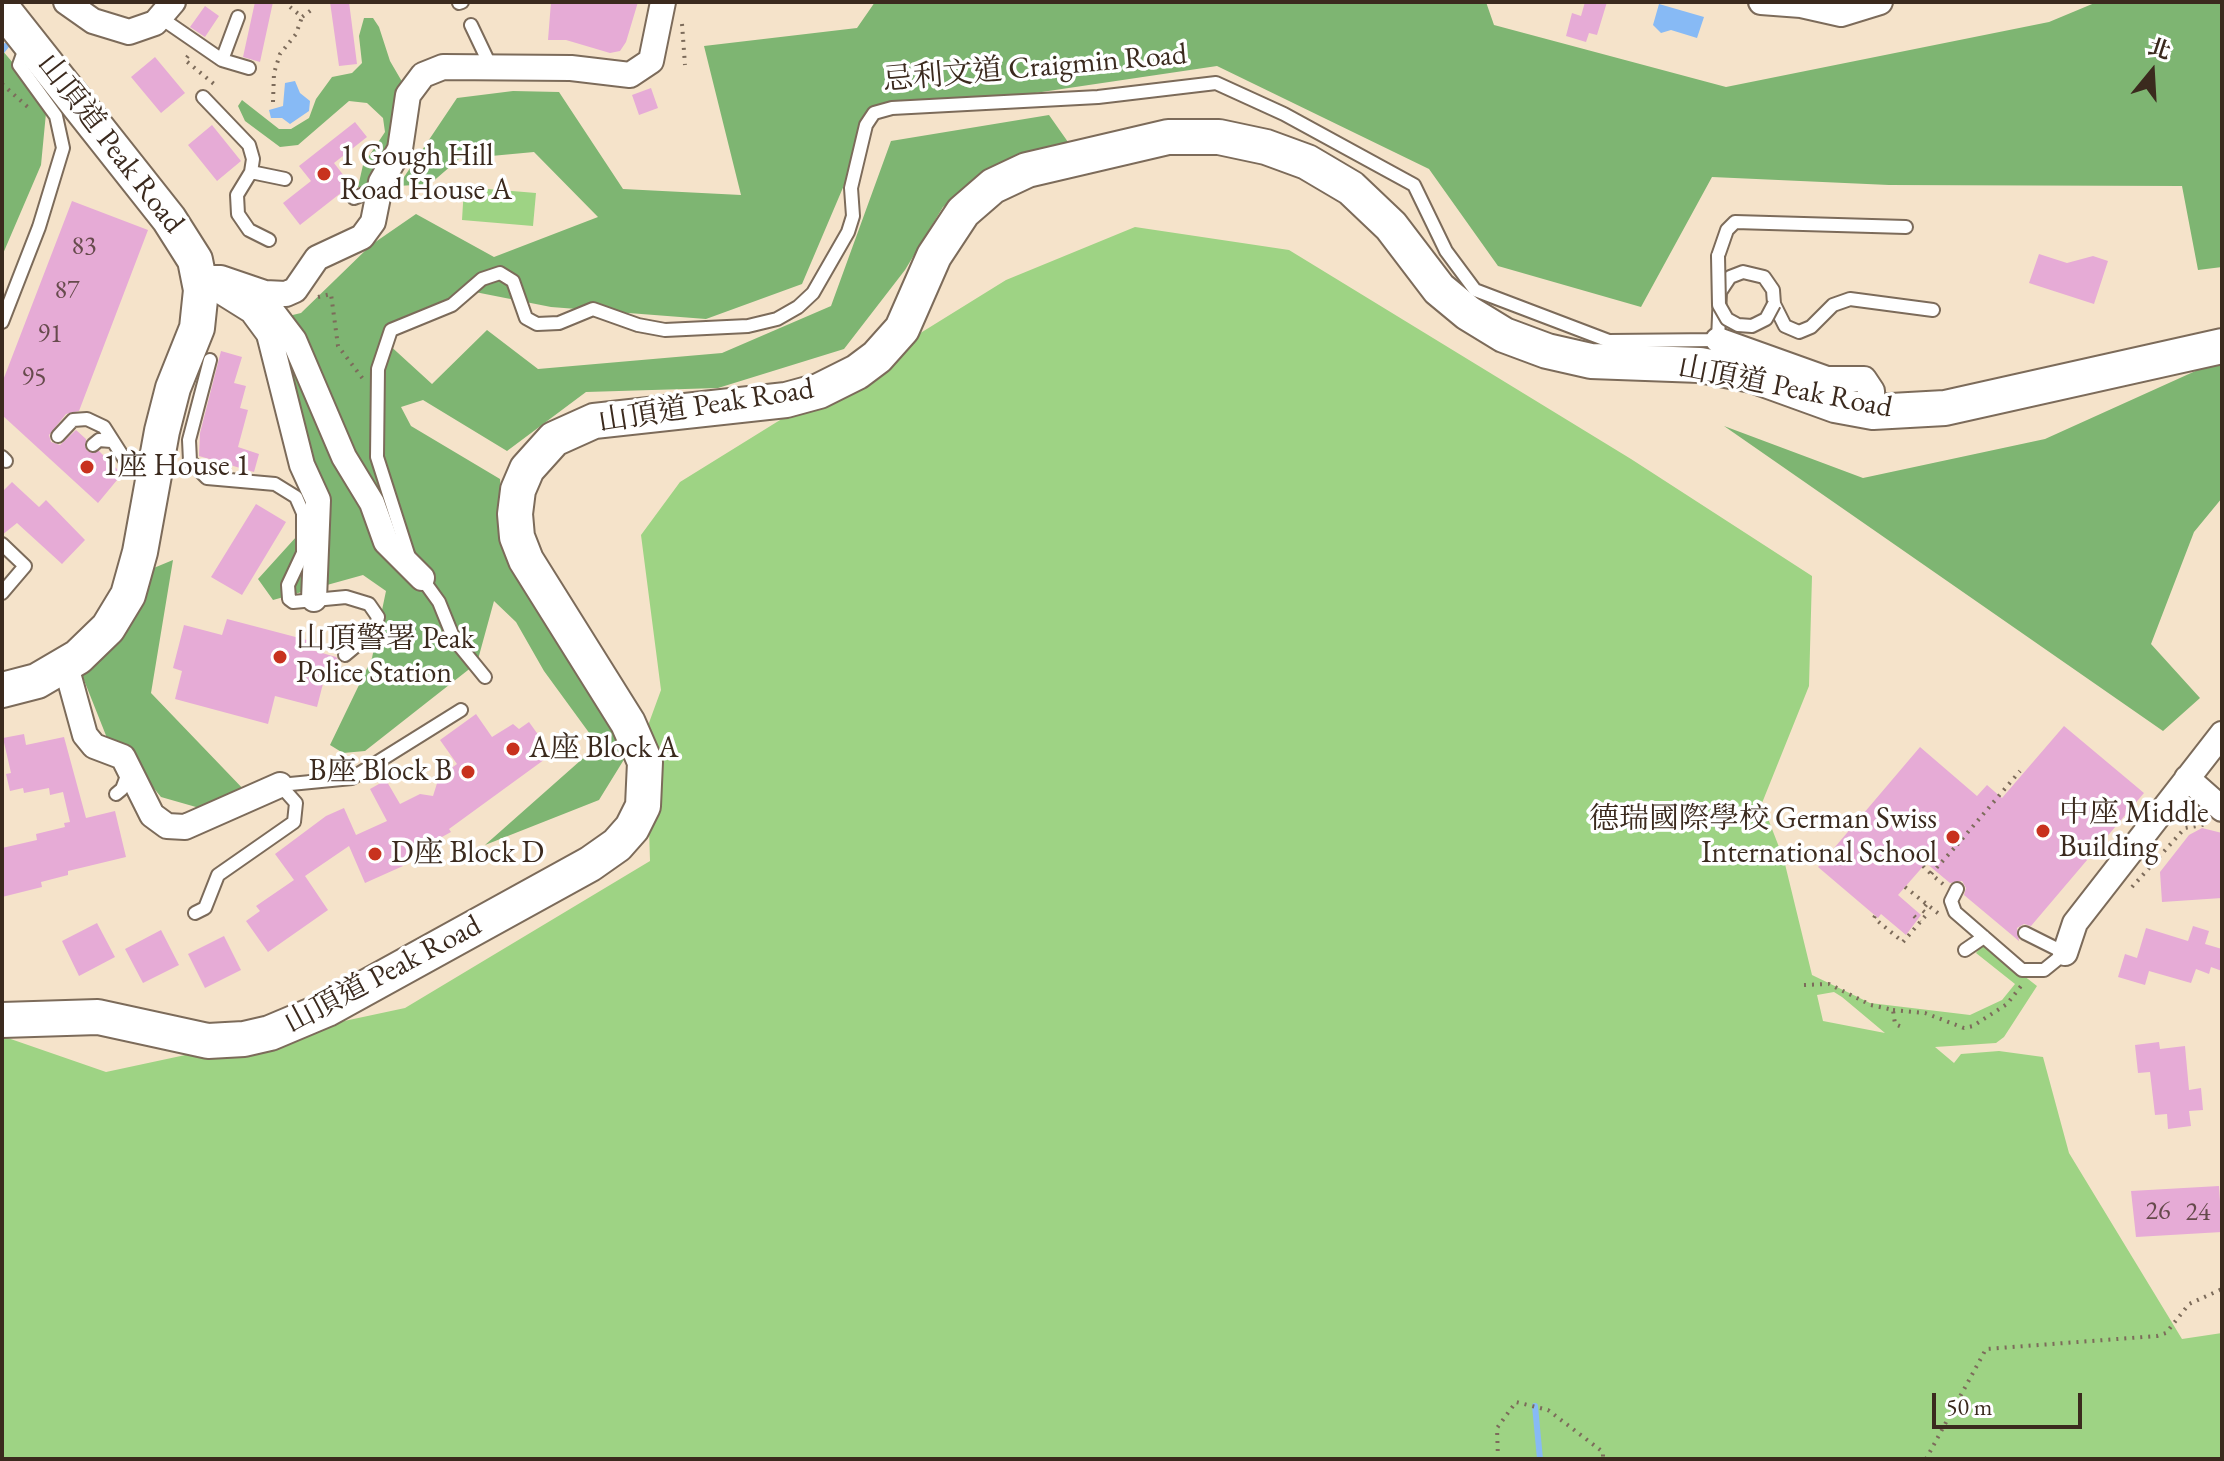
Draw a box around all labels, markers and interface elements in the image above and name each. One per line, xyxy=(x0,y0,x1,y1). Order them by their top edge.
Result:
north arrow xyxy=(2112,32,2192,112)
text: 北 xyxy=(2145,32,2175,66)
street label: 忌利文道 Craigmin Road xyxy=(882,37,1188,99)
street label: 山頂道 Peak Road xyxy=(29,47,191,241)
place label: 1 Gough Hill Road House A xyxy=(340,139,512,210)
marker: 1 Gough Hill Road House A xyxy=(315,165,333,183)
house number: 83 xyxy=(72,231,96,263)
house number: 87 xyxy=(55,275,79,307)
house number: 91 xyxy=(38,319,62,351)
street label: 山頂道 Peak Road xyxy=(1675,350,1895,426)
house number: 95 xyxy=(22,362,46,394)
street label: 山頂道 Peak Road xyxy=(596,371,816,441)
place label: 1座 House 1 xyxy=(103,449,250,485)
marker: 1座 House 1 xyxy=(78,458,96,476)
place label: 山頂警署 Peak Police Station xyxy=(296,622,475,692)
marker: 山頂警署 Peak Police Station xyxy=(271,648,289,666)
place label: A座 Block A xyxy=(529,731,678,767)
marker: A座 Block A xyxy=(504,740,522,758)
place label: B座 Block B xyxy=(309,754,452,790)
marker: B座 Block B xyxy=(459,763,477,781)
place label: 中座 Middle Building xyxy=(2059,796,2209,866)
place label: 德瑞國際學校 German Swiss International School xyxy=(1589,802,1937,872)
marker: 中座 Middle Building xyxy=(2034,822,2052,840)
marker: 德瑞國際學校 German Swiss International School xyxy=(1944,828,1962,846)
place label: D座 Block D xyxy=(391,836,544,872)
marker: D座 Block D xyxy=(366,845,384,863)
street label: 山頂道 Peak Road xyxy=(278,908,488,1042)
house number: 26 xyxy=(2146,1196,2170,1228)
house number: 24 xyxy=(2186,1197,2210,1229)
scale bar xyxy=(1936,1377,2086,1427)
text: 50 m xyxy=(1946,1391,1993,1422)

